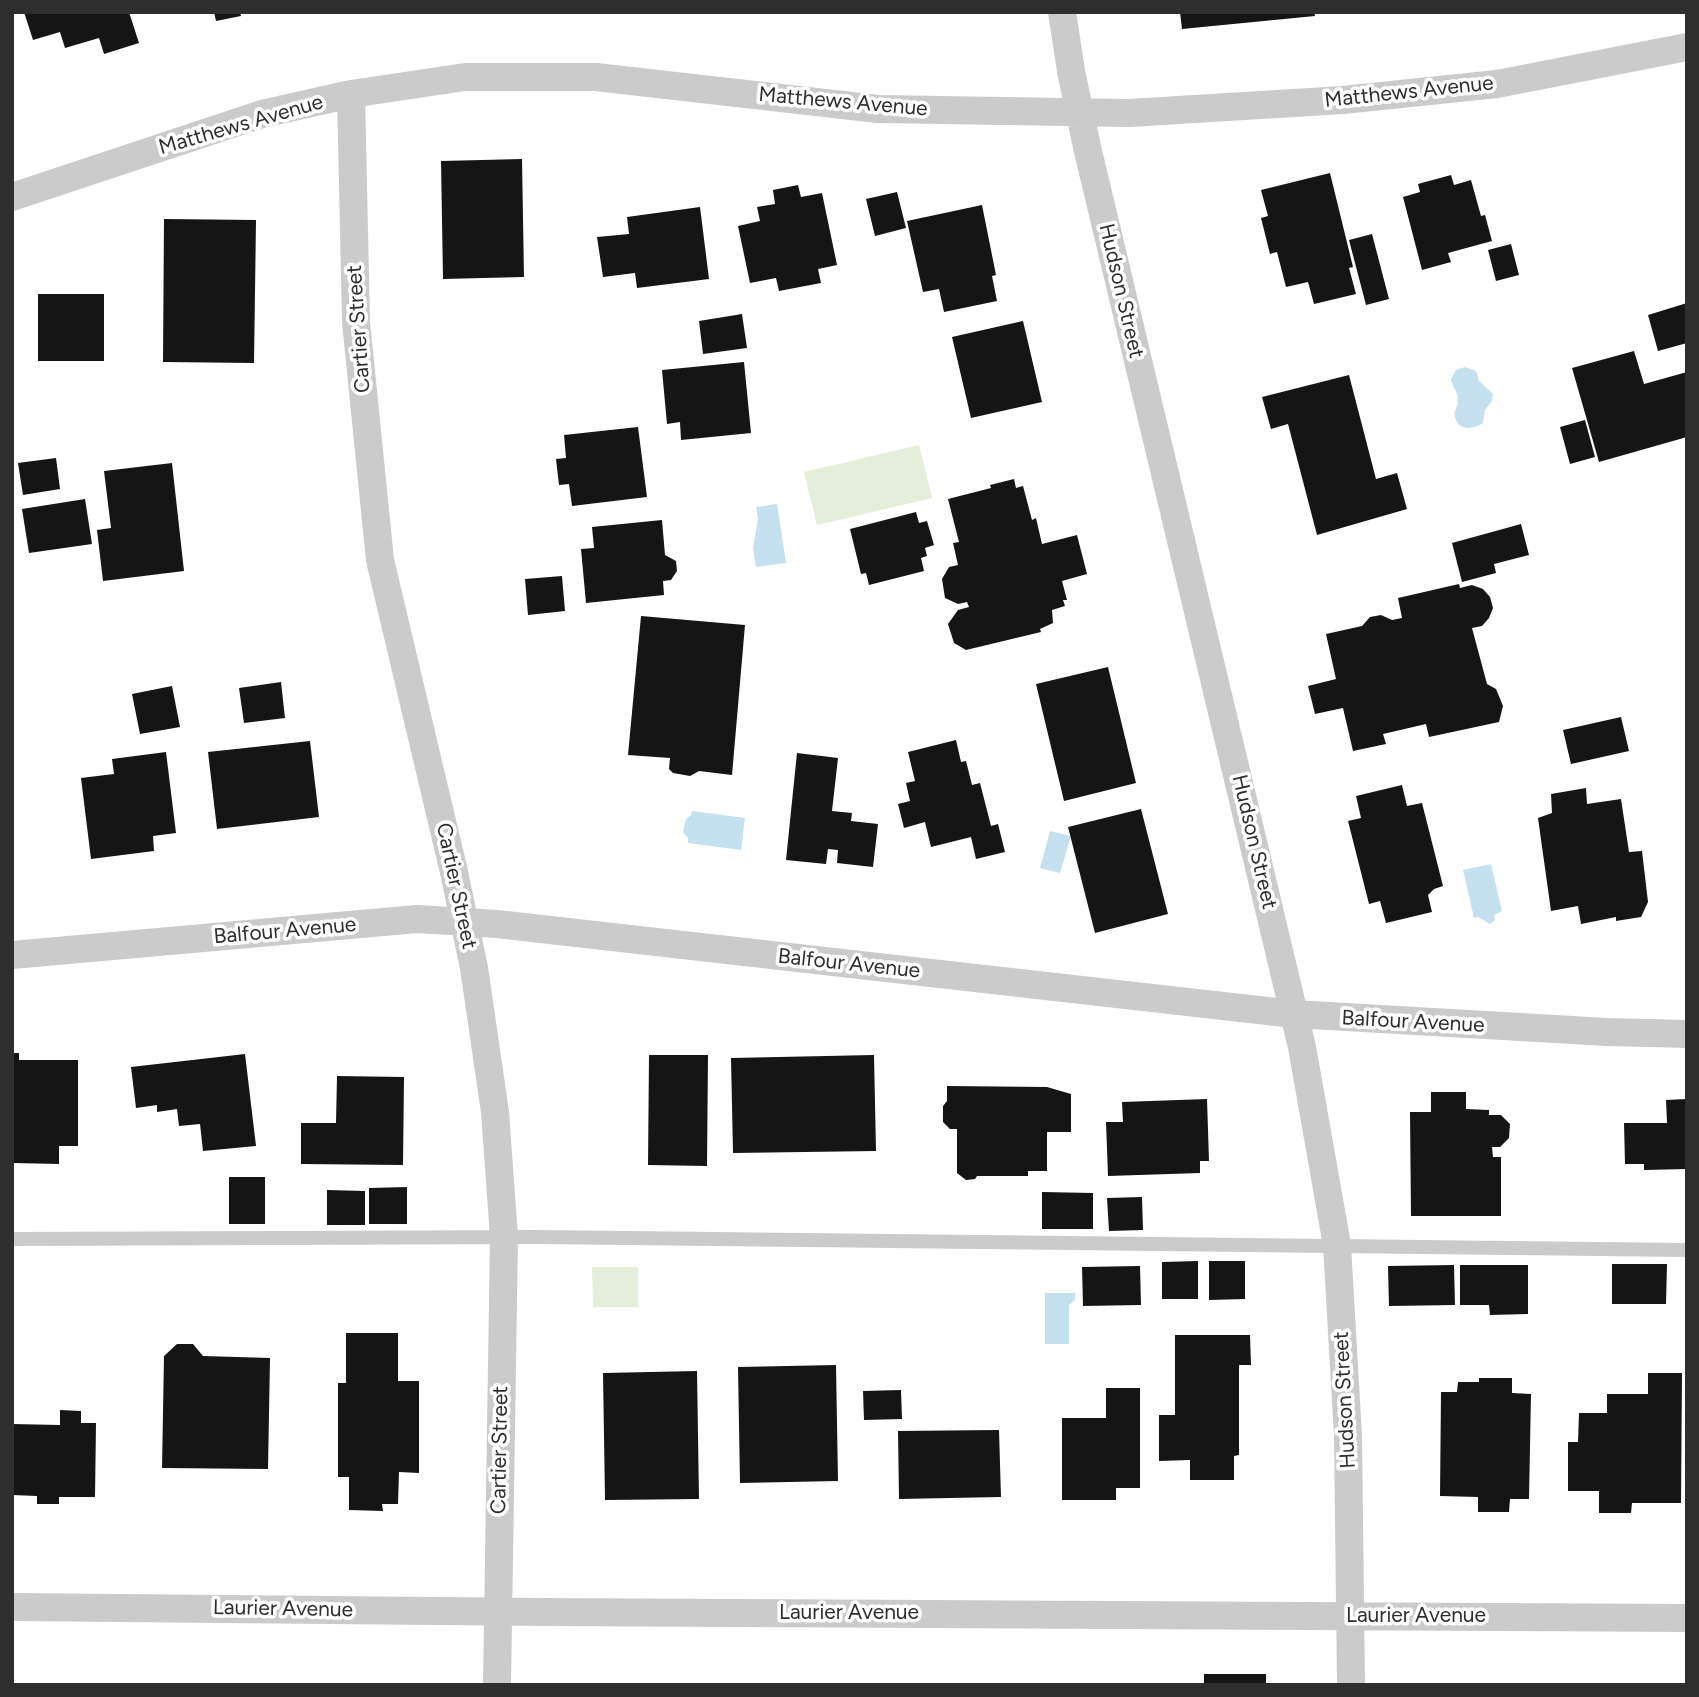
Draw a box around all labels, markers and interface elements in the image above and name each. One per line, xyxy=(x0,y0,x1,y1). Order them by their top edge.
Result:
street label: Matthews Avenue xyxy=(1323,71,1495,113)
street label: Matthews Avenue xyxy=(757,82,929,122)
street label: Matthews Avenue xyxy=(156,89,326,161)
street label: Hudson Street xyxy=(1093,221,1149,361)
street label: Cartier Street xyxy=(342,264,376,394)
street label: Hudson Street xyxy=(1226,772,1282,912)
street label: Cartier Street xyxy=(430,821,482,951)
street label: Balfour Avenue xyxy=(213,912,357,950)
street label: Balfour Avenue xyxy=(777,944,921,984)
street label: Balfour Avenue xyxy=(1341,1006,1485,1038)
street label: Hudson Street xyxy=(1329,1331,1361,1469)
street label: Cartier Street xyxy=(486,1386,514,1514)
street label: Laurier Avenue xyxy=(213,1595,353,1623)
street label: Laurier Avenue xyxy=(779,1600,919,1626)
street label: Laurier Avenue xyxy=(1346,1603,1486,1629)

